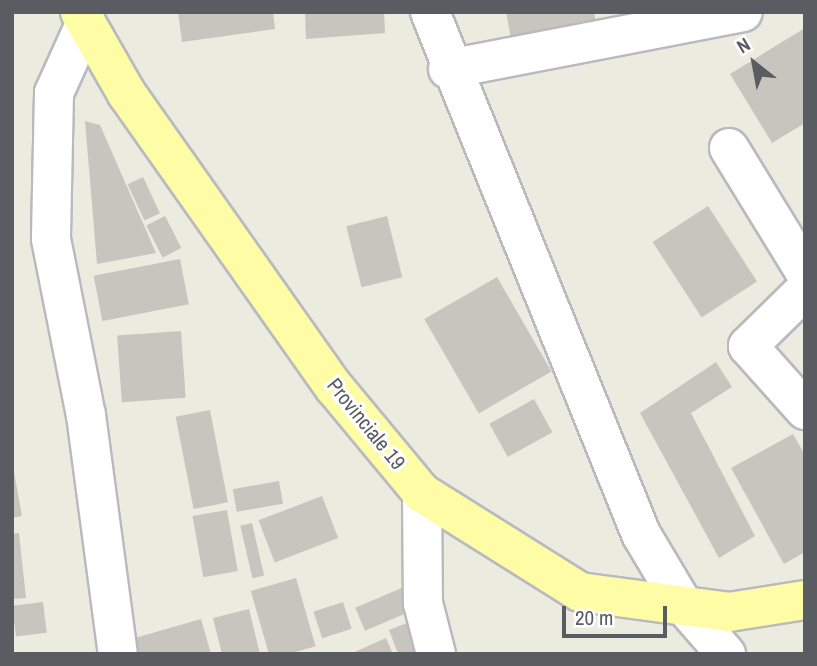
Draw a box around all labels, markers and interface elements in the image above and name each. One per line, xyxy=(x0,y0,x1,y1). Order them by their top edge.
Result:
north arrow xyxy=(719,28,789,98)
text: N xyxy=(732,31,755,59)
street label: Provinciale 19 xyxy=(322,373,410,475)
scale bar xyxy=(565,592,670,636)
text: 20 m xyxy=(575,603,613,632)

